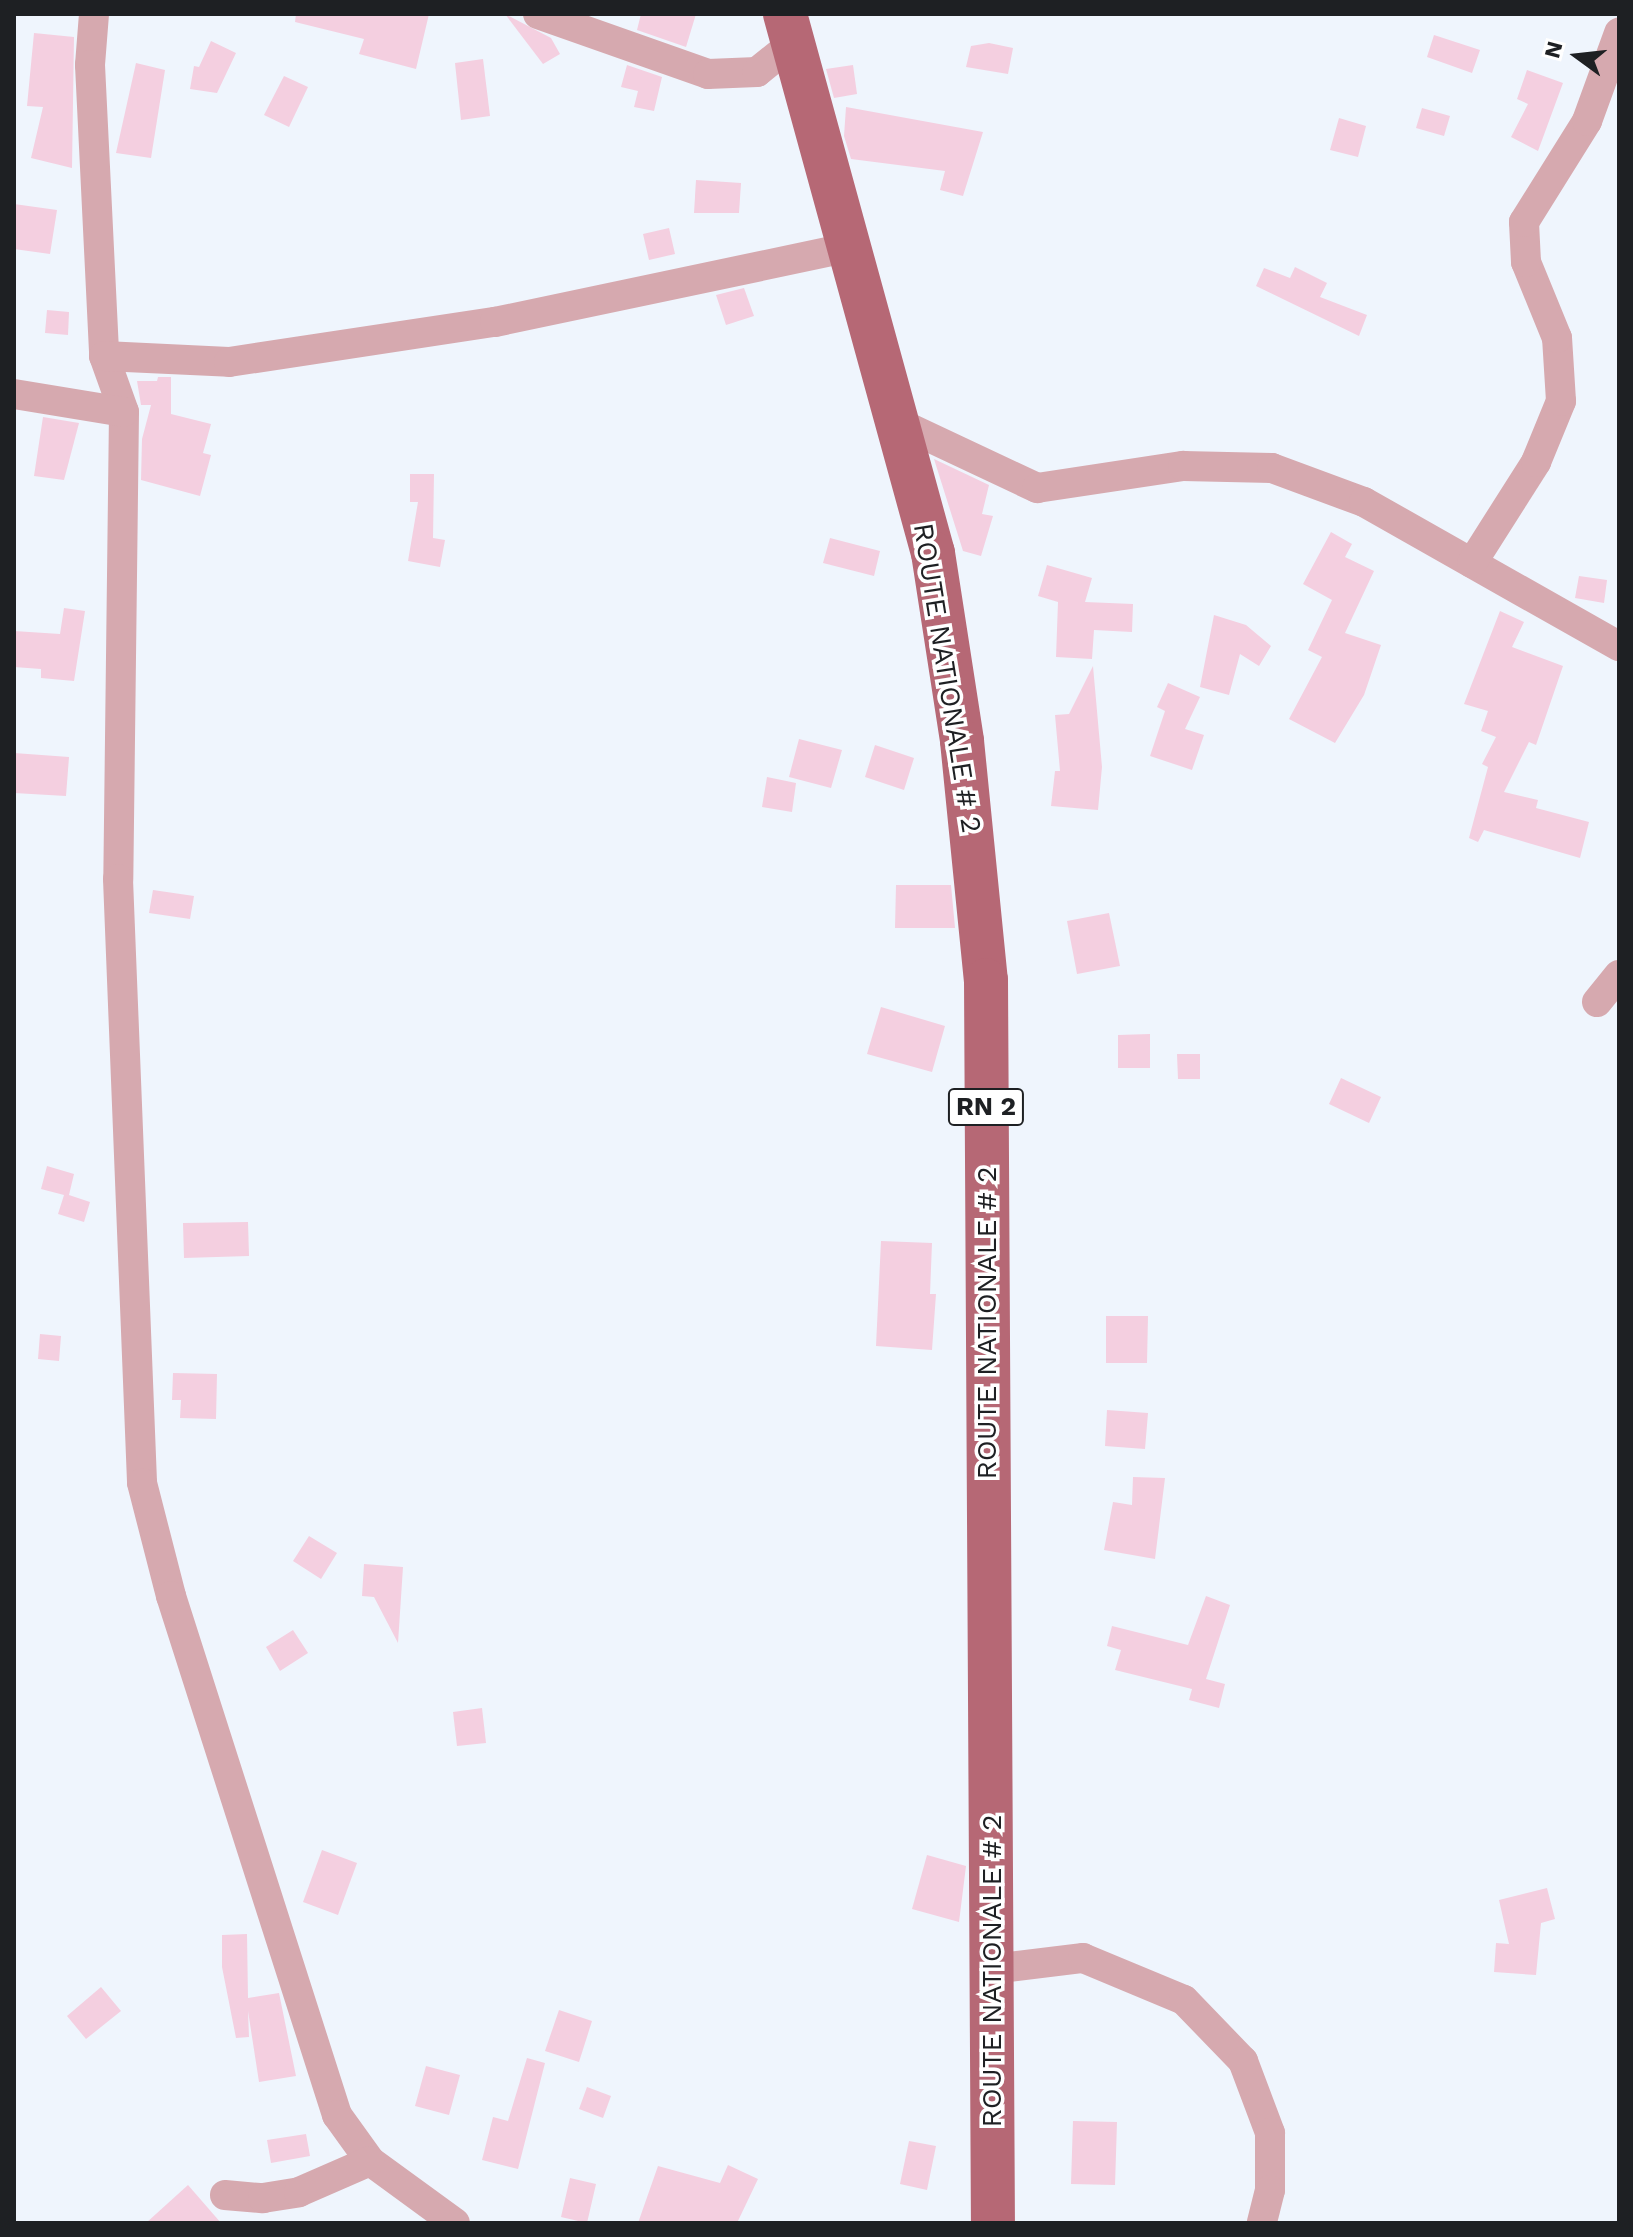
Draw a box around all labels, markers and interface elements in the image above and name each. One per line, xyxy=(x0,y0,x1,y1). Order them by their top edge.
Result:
north arrow xyxy=(1537,16,1617,96)
text: N xyxy=(1539,39,1568,61)
street label: ROUTE NATIONALE # 2 xyxy=(906,521,988,835)
road number: RN 2 xyxy=(946,1085,1026,1129)
street label: ROUTE NATIONALE # 2 xyxy=(970,1166,1004,1480)
street label: ROUTE NATIONALE # 2 xyxy=(975,1814,1009,2128)

